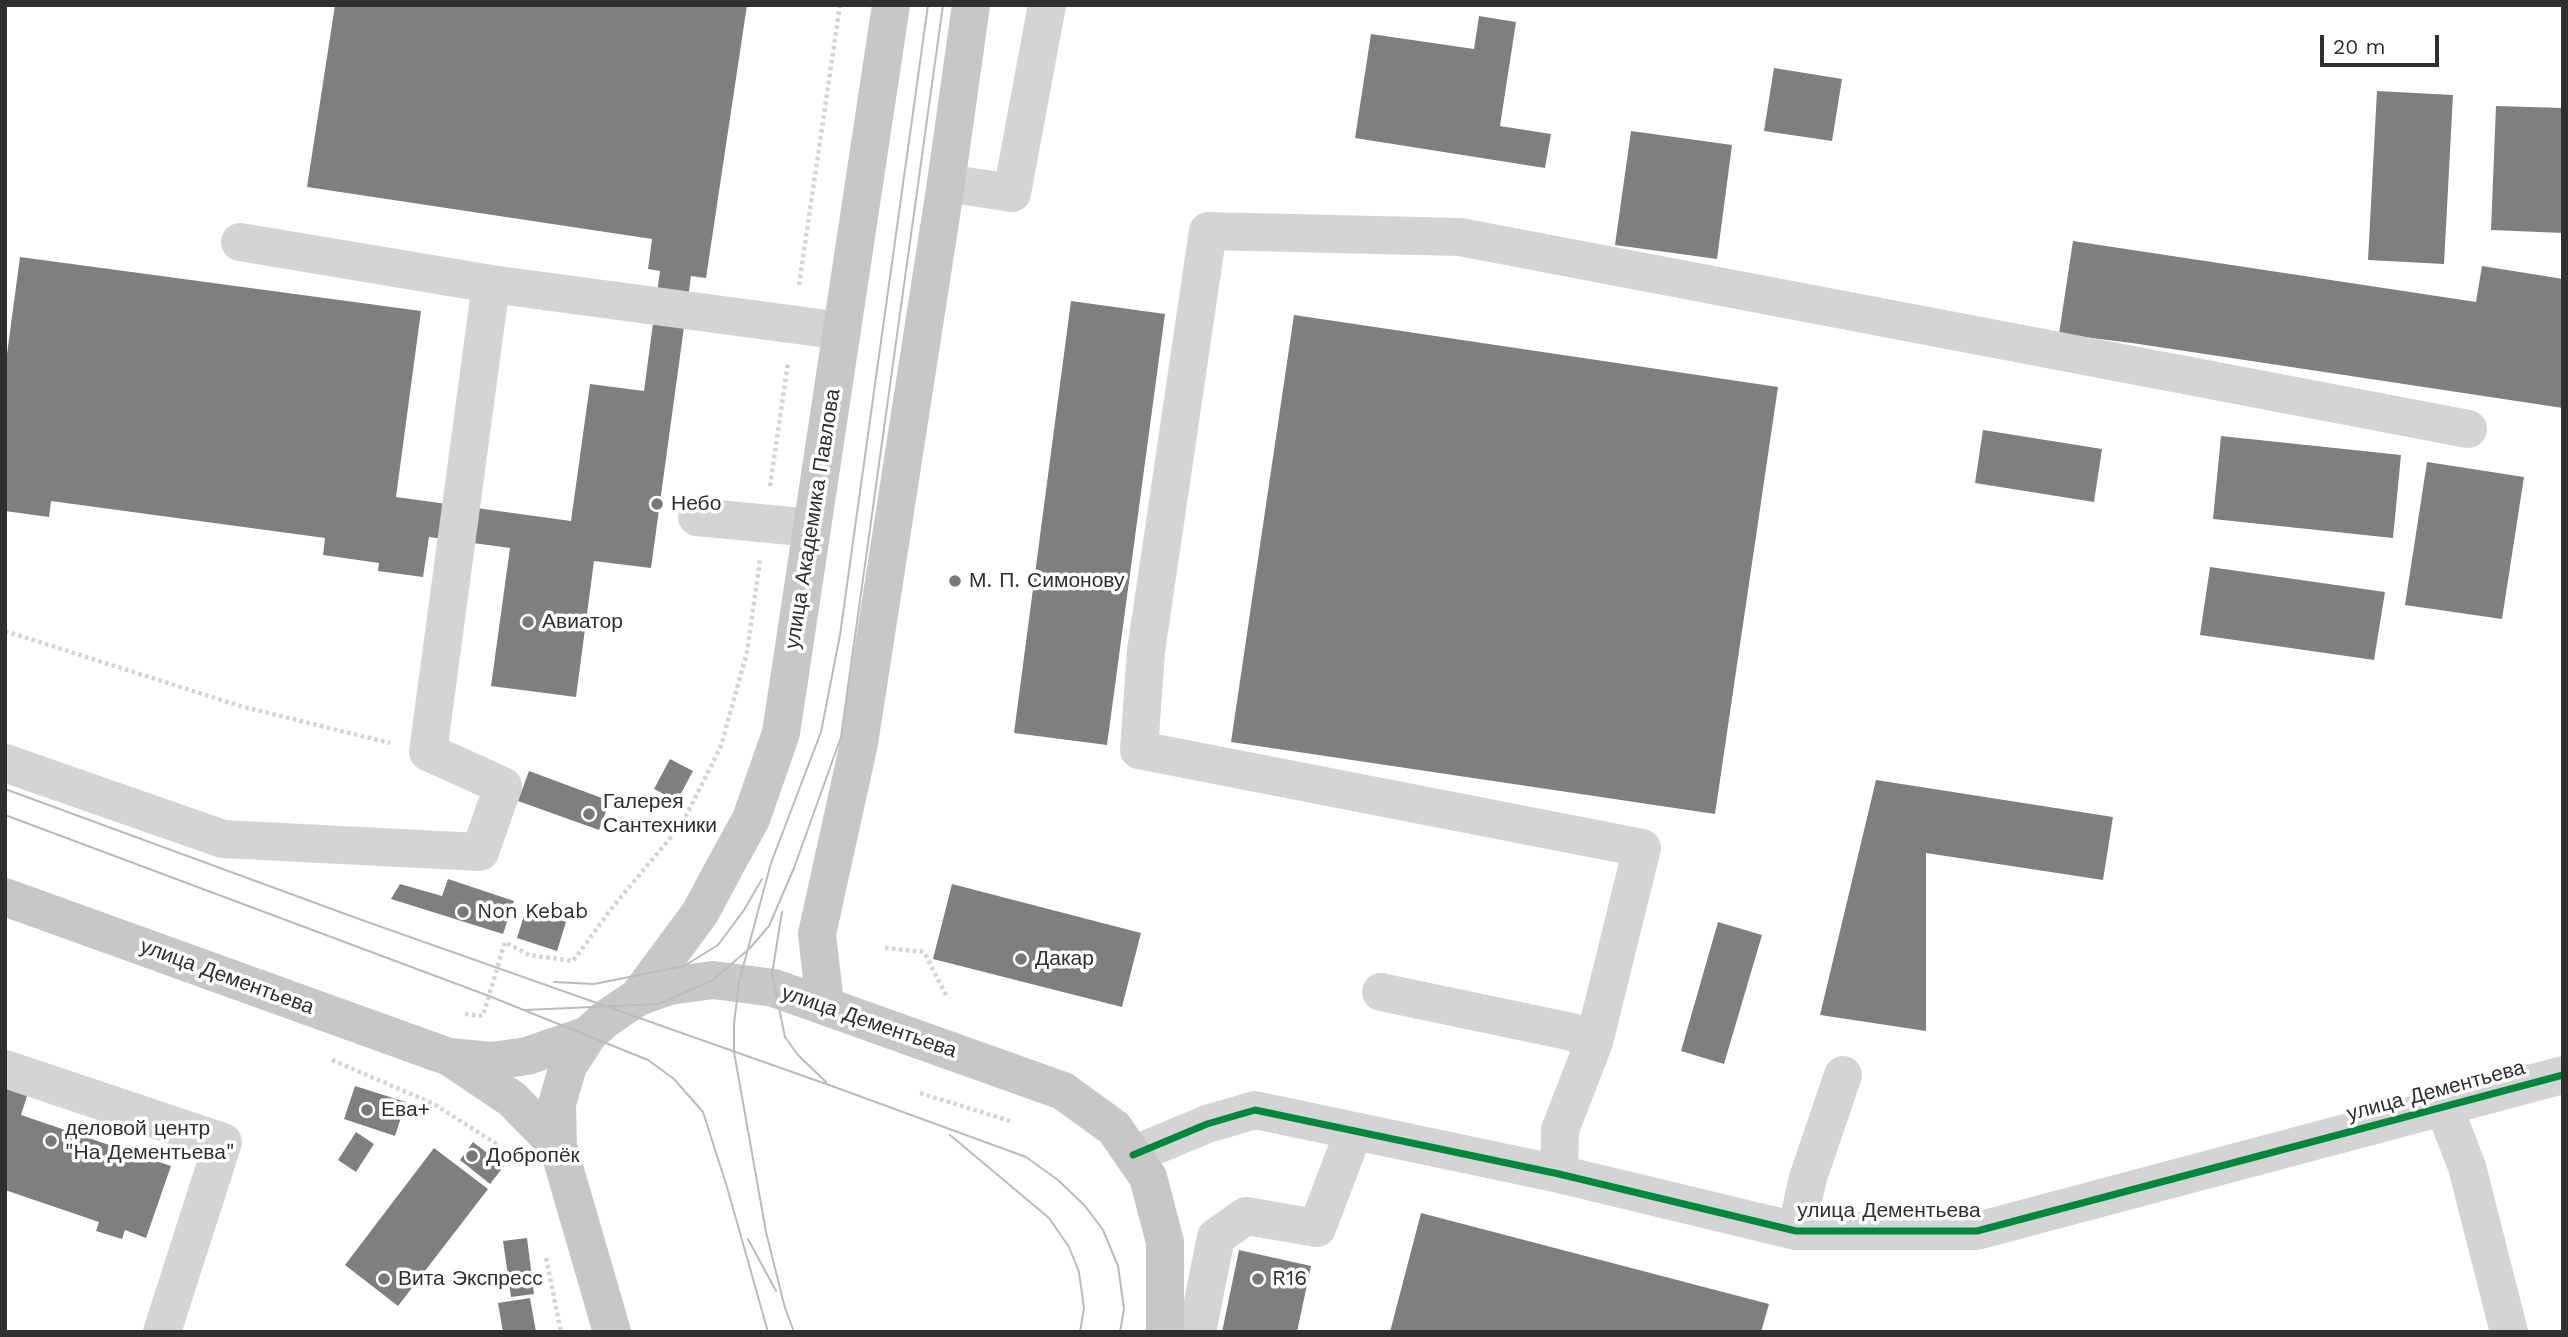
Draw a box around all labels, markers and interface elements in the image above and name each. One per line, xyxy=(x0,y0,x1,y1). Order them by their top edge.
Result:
scale bar xyxy=(2323,21,2442,65)
text: 20 m xyxy=(2333,34,2385,59)
street label: улица Академика Павлова xyxy=(780,387,846,651)
place label: Небо xyxy=(671,491,721,517)
marker: Небо xyxy=(649,496,665,512)
place label: М. П. Симонову xyxy=(969,568,1125,594)
marker: М. П. Симонову xyxy=(947,573,963,589)
place label: Авиатор xyxy=(542,609,623,635)
marker: Авиатор xyxy=(520,614,536,630)
place label: Галерея Сантехники xyxy=(603,789,717,839)
marker: Галерея Сантехники xyxy=(581,806,597,822)
place label: Non Kebab xyxy=(477,899,588,925)
marker: Non Kebab xyxy=(455,904,471,920)
street label: улица Дементьева xyxy=(137,934,317,1020)
place label: Дакар xyxy=(1035,946,1094,972)
marker: Дакар xyxy=(1013,951,1029,967)
street label: улица Дементьева xyxy=(778,980,960,1064)
street label: улица Дементьева xyxy=(2344,1055,2528,1127)
place label: Ева+ xyxy=(381,1097,430,1123)
marker: Ева+ xyxy=(359,1102,375,1118)
place label: деловой центр "На Дементьева" xyxy=(65,1116,234,1166)
marker: деловой центр "На Дементьева" xyxy=(43,1133,59,1149)
place label: Добропёк xyxy=(486,1143,580,1169)
marker: Добропёк xyxy=(464,1148,480,1164)
street label: улица Дементьева xyxy=(1797,1198,1981,1224)
place label: Вита Экспресс xyxy=(398,1266,543,1292)
place label: R16 xyxy=(1272,1266,1307,1292)
marker: Вита Экспресс xyxy=(376,1271,392,1287)
marker: R16 xyxy=(1250,1271,1266,1287)

